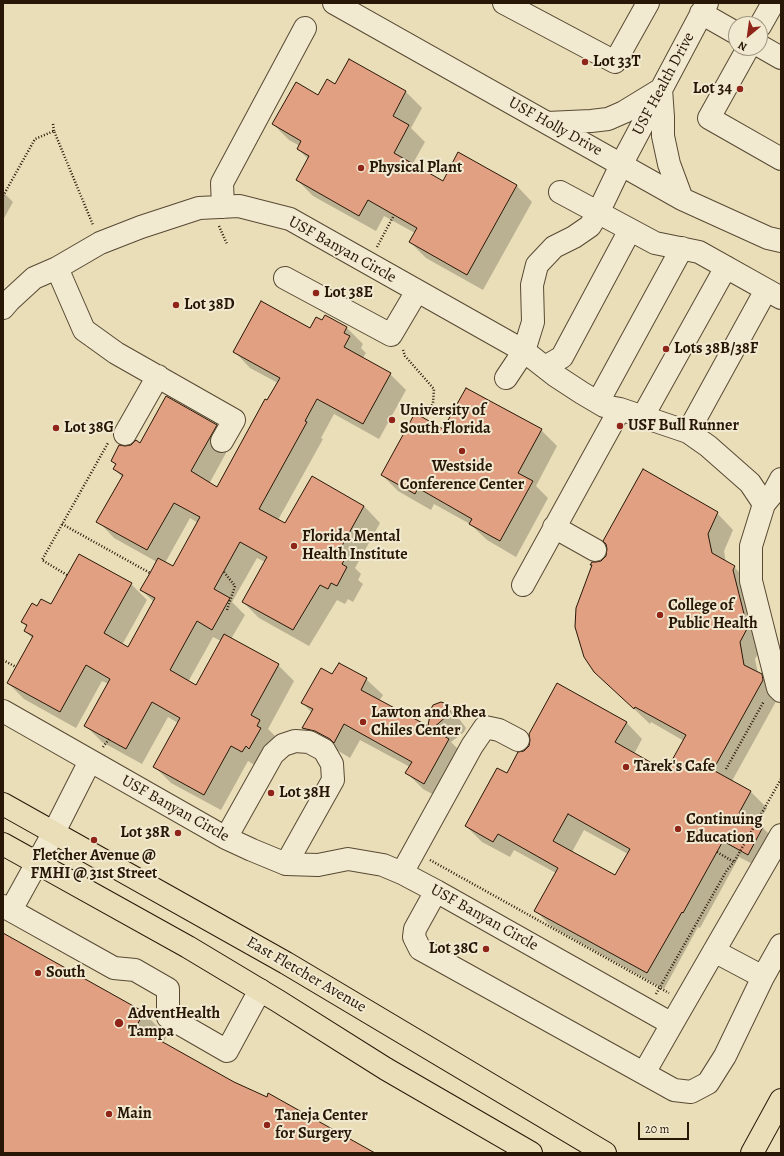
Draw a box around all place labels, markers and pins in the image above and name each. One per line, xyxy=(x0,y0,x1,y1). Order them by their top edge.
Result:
place label: Lot 33T xyxy=(593,52,641,72)
marker: Lot 33T xyxy=(580,57,590,67)
place label: Lot 34 xyxy=(693,79,732,99)
marker: Lot 34 xyxy=(735,84,745,94)
place label: Physical Plant xyxy=(369,158,462,178)
marker: Physical Plant xyxy=(356,163,366,173)
place label: Lot 38E xyxy=(324,283,373,303)
marker: Lot 38E xyxy=(311,288,321,298)
place label: Lot 38D xyxy=(184,295,234,315)
marker: Lot 38D xyxy=(171,300,181,310)
place label: Lots 38B/38F xyxy=(674,339,758,359)
marker: Lots 38B/38F xyxy=(661,344,671,354)
place label: University of South Florida xyxy=(400,401,491,439)
marker: University of South Florida xyxy=(387,415,397,425)
place label: USF Bull Runner xyxy=(628,416,739,436)
place label: Lot 38G xyxy=(64,418,114,438)
marker: USF Bull Runner xyxy=(615,421,625,431)
marker: Lot 38G xyxy=(51,423,61,433)
marker: Westside Conference Center xyxy=(457,446,467,456)
place label: Westside Conference Center xyxy=(400,457,524,495)
place label: Florida Mental Health Institute xyxy=(302,527,408,565)
marker: Florida Mental Health Institute xyxy=(289,541,299,551)
place label: College of Public Health xyxy=(668,596,758,634)
marker: College of Public Health xyxy=(655,610,665,620)
place label: Lawton and Rhea Chiles Center xyxy=(371,703,486,741)
marker: Lawton and Rhea Chiles Center xyxy=(358,717,368,727)
place label: Tarek's Cafe xyxy=(634,757,715,777)
marker: Tarek's Cafe xyxy=(621,762,631,772)
place label: Lot 38H xyxy=(279,783,330,803)
marker: Lot 38H xyxy=(266,788,276,798)
place label: Continuing Education xyxy=(686,810,762,848)
place label: Lot 38R xyxy=(120,823,170,843)
marker: Continuing Education xyxy=(673,824,683,834)
marker: Lot 38R xyxy=(173,828,183,838)
marker: Fletcher Avenue @ FMHI @ 31st Street xyxy=(89,835,99,845)
place label: Fletcher Avenue @ FMHI @ 31st Street xyxy=(31,846,157,884)
place label: Lot 38C xyxy=(429,939,478,959)
marker: Lot 38C xyxy=(481,944,491,954)
place label: South xyxy=(46,963,85,983)
marker: South xyxy=(33,968,43,978)
place label: AdventHealth Tampa xyxy=(128,1004,220,1042)
marker: AdventHealth Tampa xyxy=(113,1017,125,1029)
place label: Main xyxy=(117,1104,152,1124)
place label: Taneja Center for Surgery xyxy=(275,1106,368,1144)
marker: Main xyxy=(104,1109,114,1119)
marker: Taneja Center for Surgery xyxy=(262,1120,272,1130)

